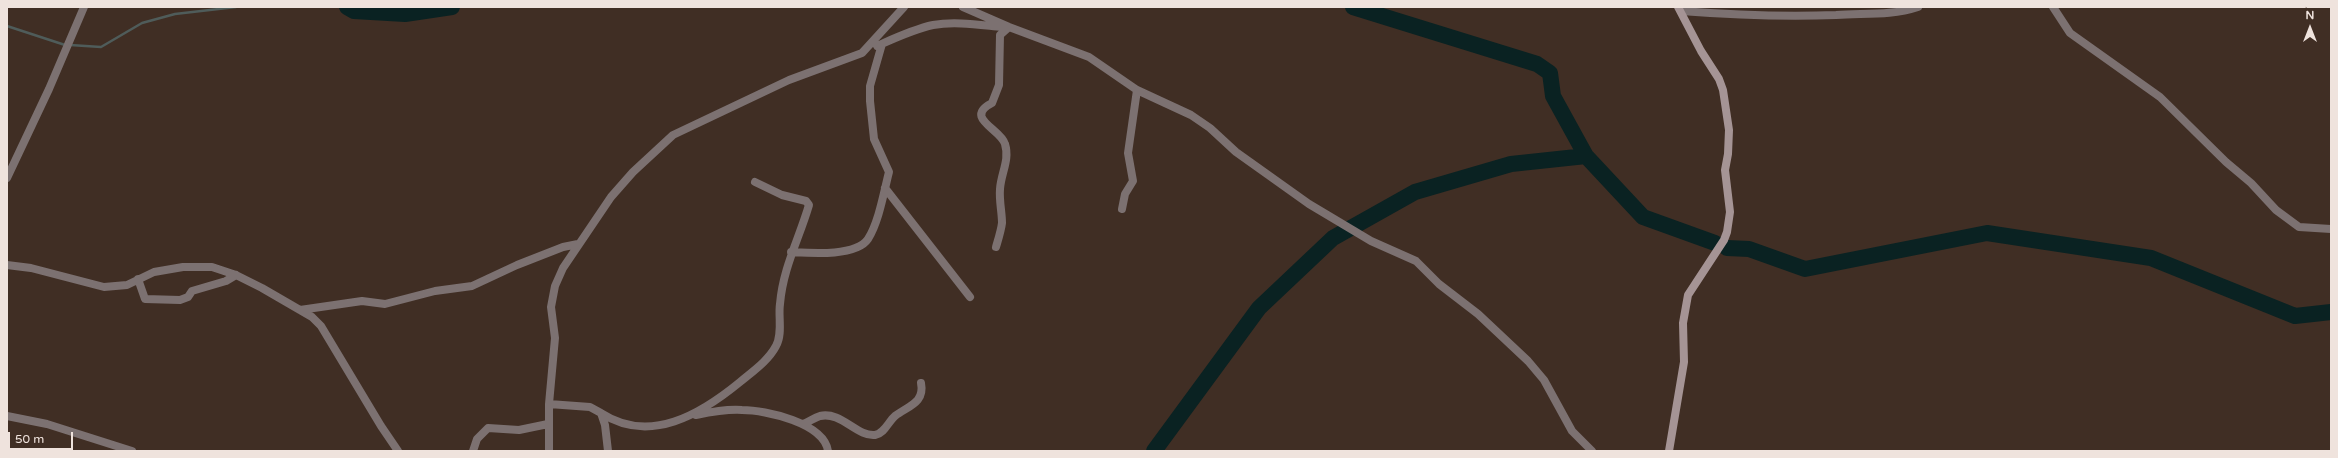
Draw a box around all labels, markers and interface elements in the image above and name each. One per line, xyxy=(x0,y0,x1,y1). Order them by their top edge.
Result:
north arrow xyxy=(2290,8,2330,48)
text: N xyxy=(2306,9,2314,22)
scale bar xyxy=(10,424,75,450)
text: 50 m xyxy=(15,432,44,446)

